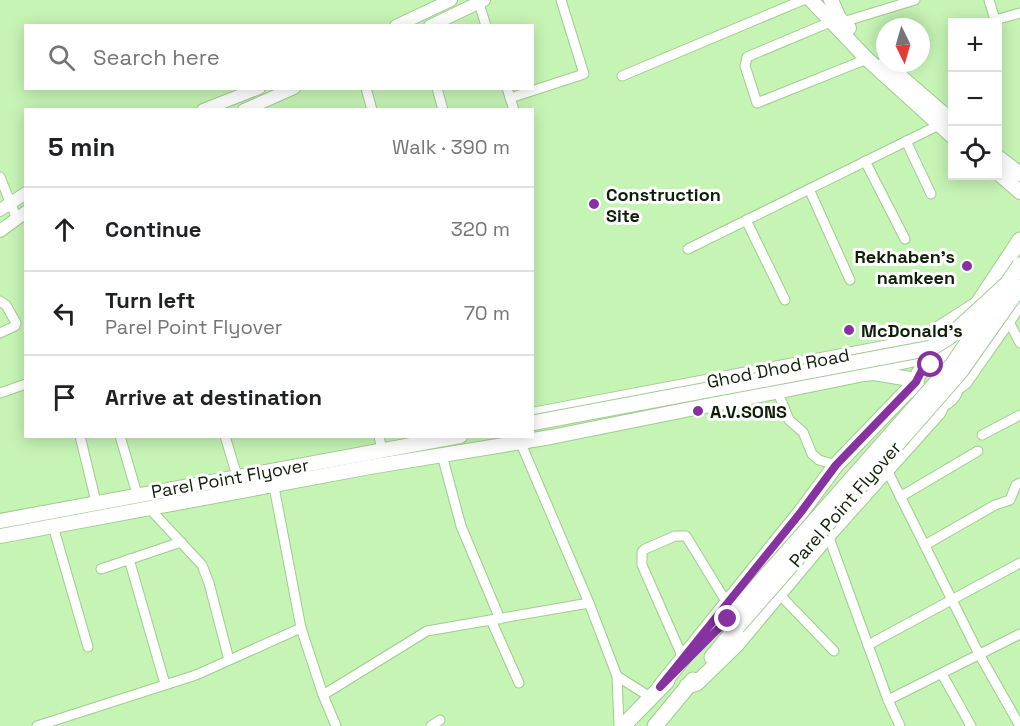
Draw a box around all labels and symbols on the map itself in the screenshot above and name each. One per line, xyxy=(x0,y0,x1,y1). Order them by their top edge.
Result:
north arrow xyxy=(876,18,930,72)
place label: Construction Site xyxy=(606,183,721,227)
marker: Construction Site xyxy=(587,197,601,211)
place label: Rekhaben's namkeen xyxy=(854,245,955,289)
marker: Rekhaben's namkeen xyxy=(960,259,974,273)
place label: McDonald's xyxy=(861,319,963,342)
marker: McDonald's xyxy=(842,323,856,337)
street label: Ghod Dhod Road xyxy=(705,343,851,393)
route start xyxy=(917,351,943,377)
place label: A.V.SONS xyxy=(710,400,787,423)
marker: A.V.SONS xyxy=(691,404,705,418)
street label: Parel Point Flyover xyxy=(784,436,906,572)
street label: Parel Point Flyover xyxy=(149,453,311,503)
route end xyxy=(714,605,740,631)

